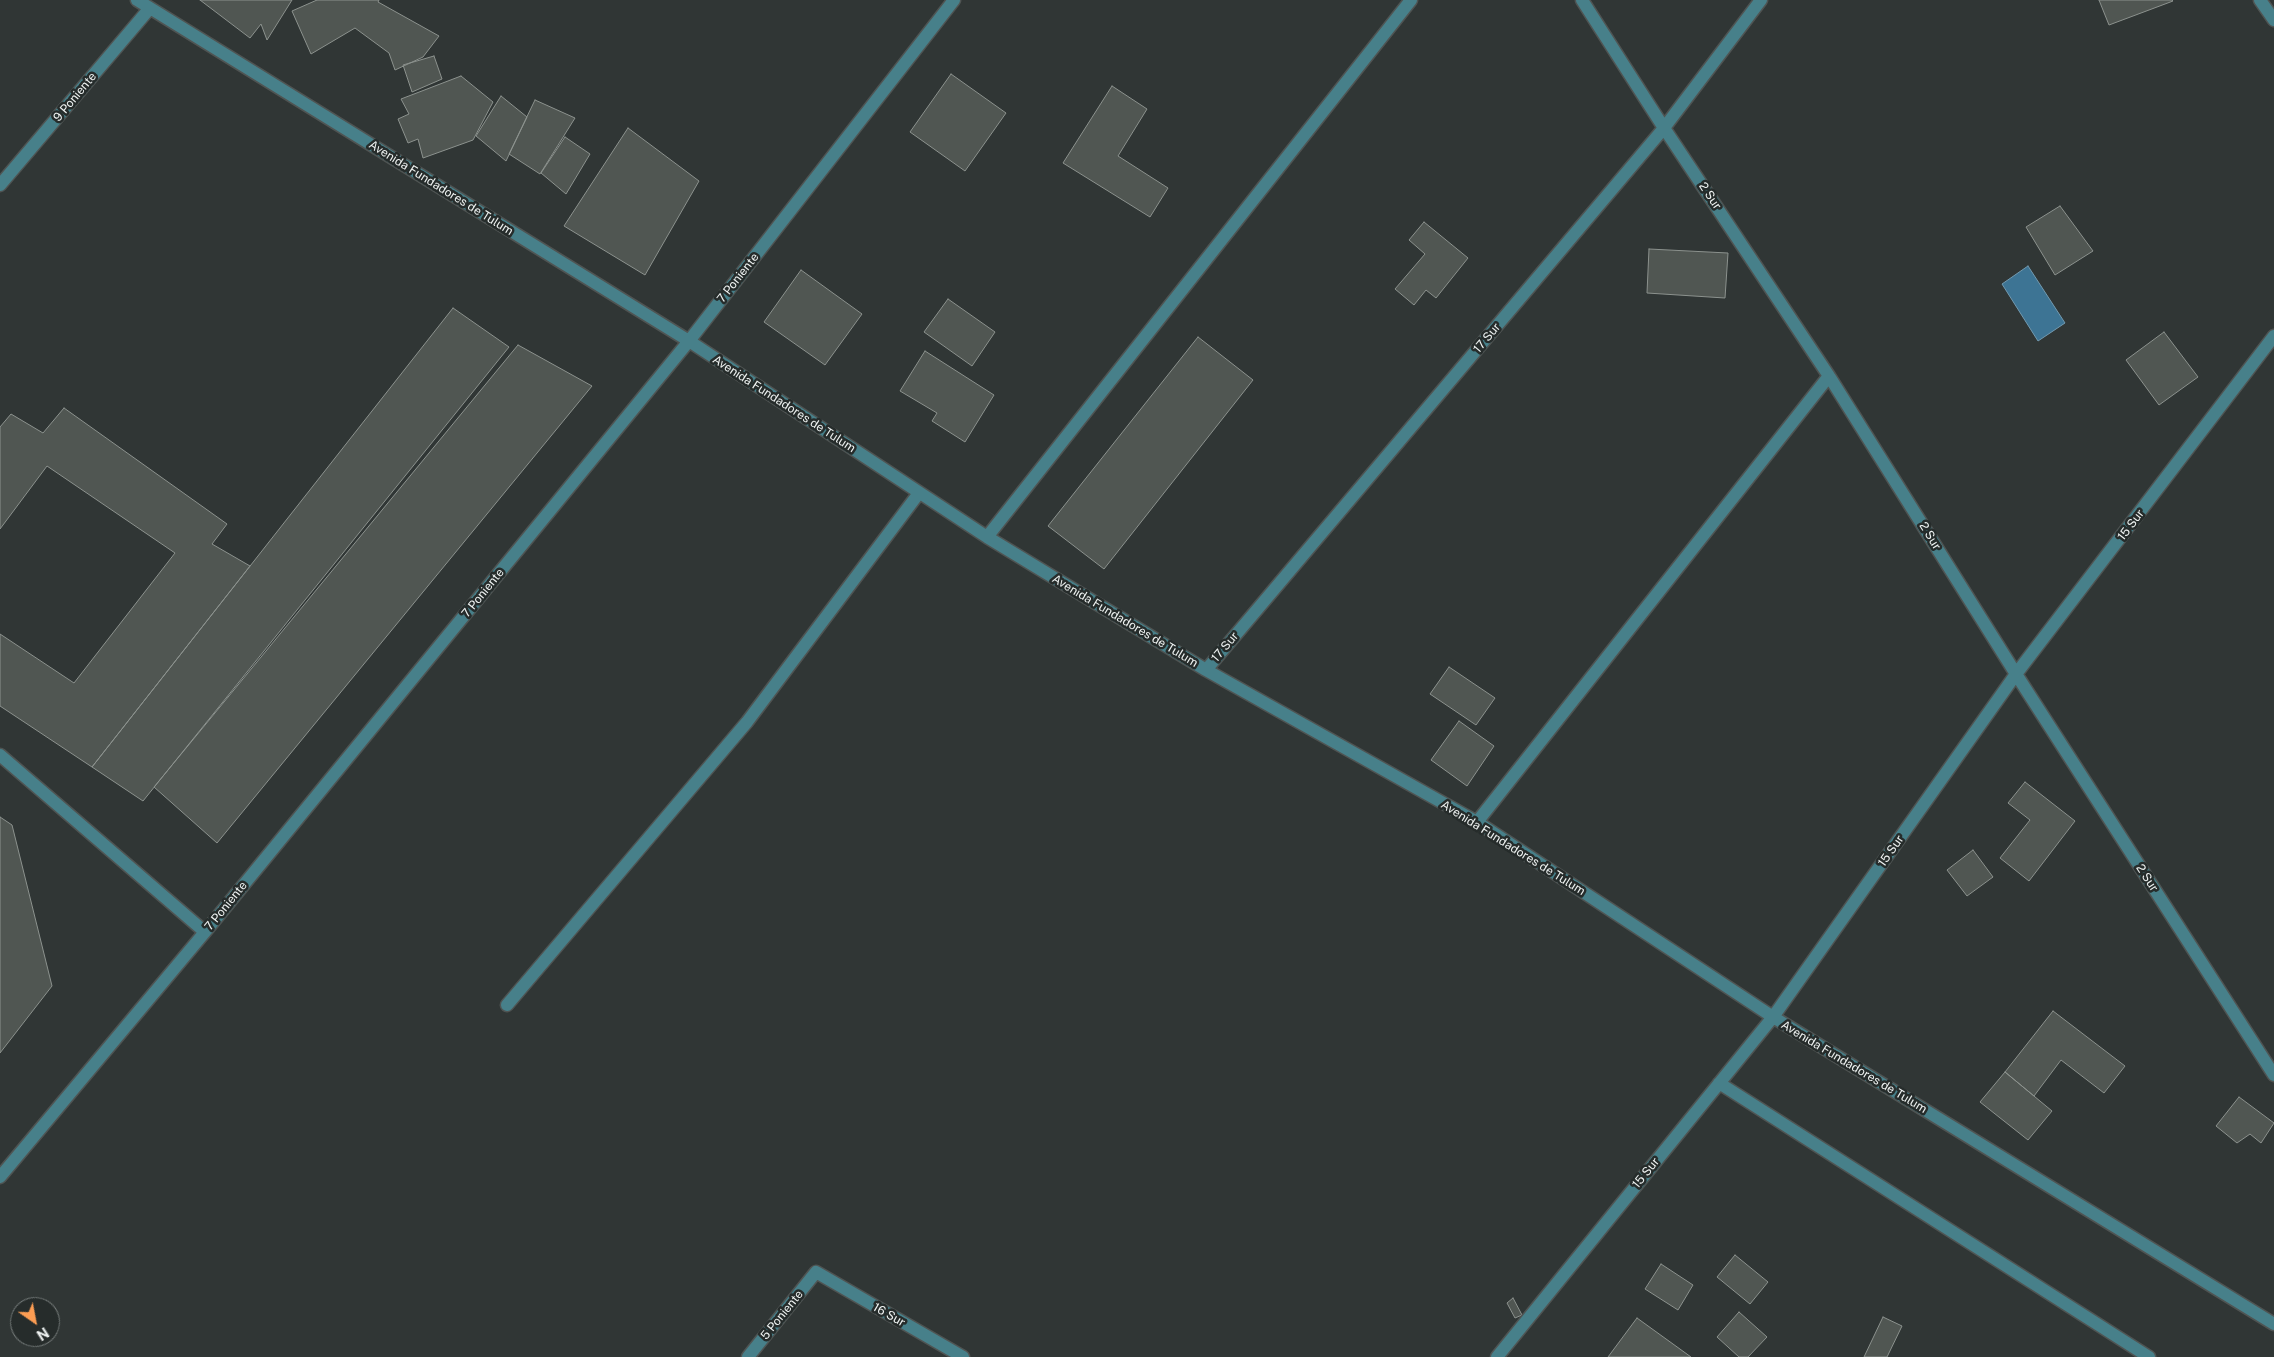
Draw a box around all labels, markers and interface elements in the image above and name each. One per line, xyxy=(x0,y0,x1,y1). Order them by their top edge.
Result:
street label: 9 Poniente xyxy=(50,70,100,124)
street label: Avenida Fundadores de Tulum xyxy=(366,138,516,238)
street label: 2 Sur xyxy=(1696,180,1724,212)
street label: 7 Poniente xyxy=(714,250,762,306)
street label: 17 Sur xyxy=(1470,320,1504,356)
street label: Avenida Fundadores de Tulum xyxy=(710,352,858,456)
street label: 15 Sur xyxy=(2115,507,2147,543)
street label: 2 Sur xyxy=(1916,520,1944,552)
street label: 7 Poniente xyxy=(459,566,507,620)
street label: Avenida Fundadores de Tulum xyxy=(1050,572,1200,670)
street label: 17 Sur xyxy=(1208,629,1242,665)
street label: Avenida Fundadores de Tulum xyxy=(1438,798,1588,898)
street label: 15 Sur xyxy=(1875,832,1907,870)
street label: 2 Sur xyxy=(2133,862,2161,894)
street label: 7 Poniente xyxy=(202,879,250,933)
street label: Avenida Fundadores de Tulum xyxy=(1779,1018,1929,1116)
street label: 15 Sur xyxy=(1629,1155,1663,1191)
street label: 5 Poniente xyxy=(758,1287,806,1343)
north arrow xyxy=(10,1297,60,1347)
street label: 16 Sur xyxy=(870,1300,908,1330)
text: N xyxy=(34,1324,52,1343)

